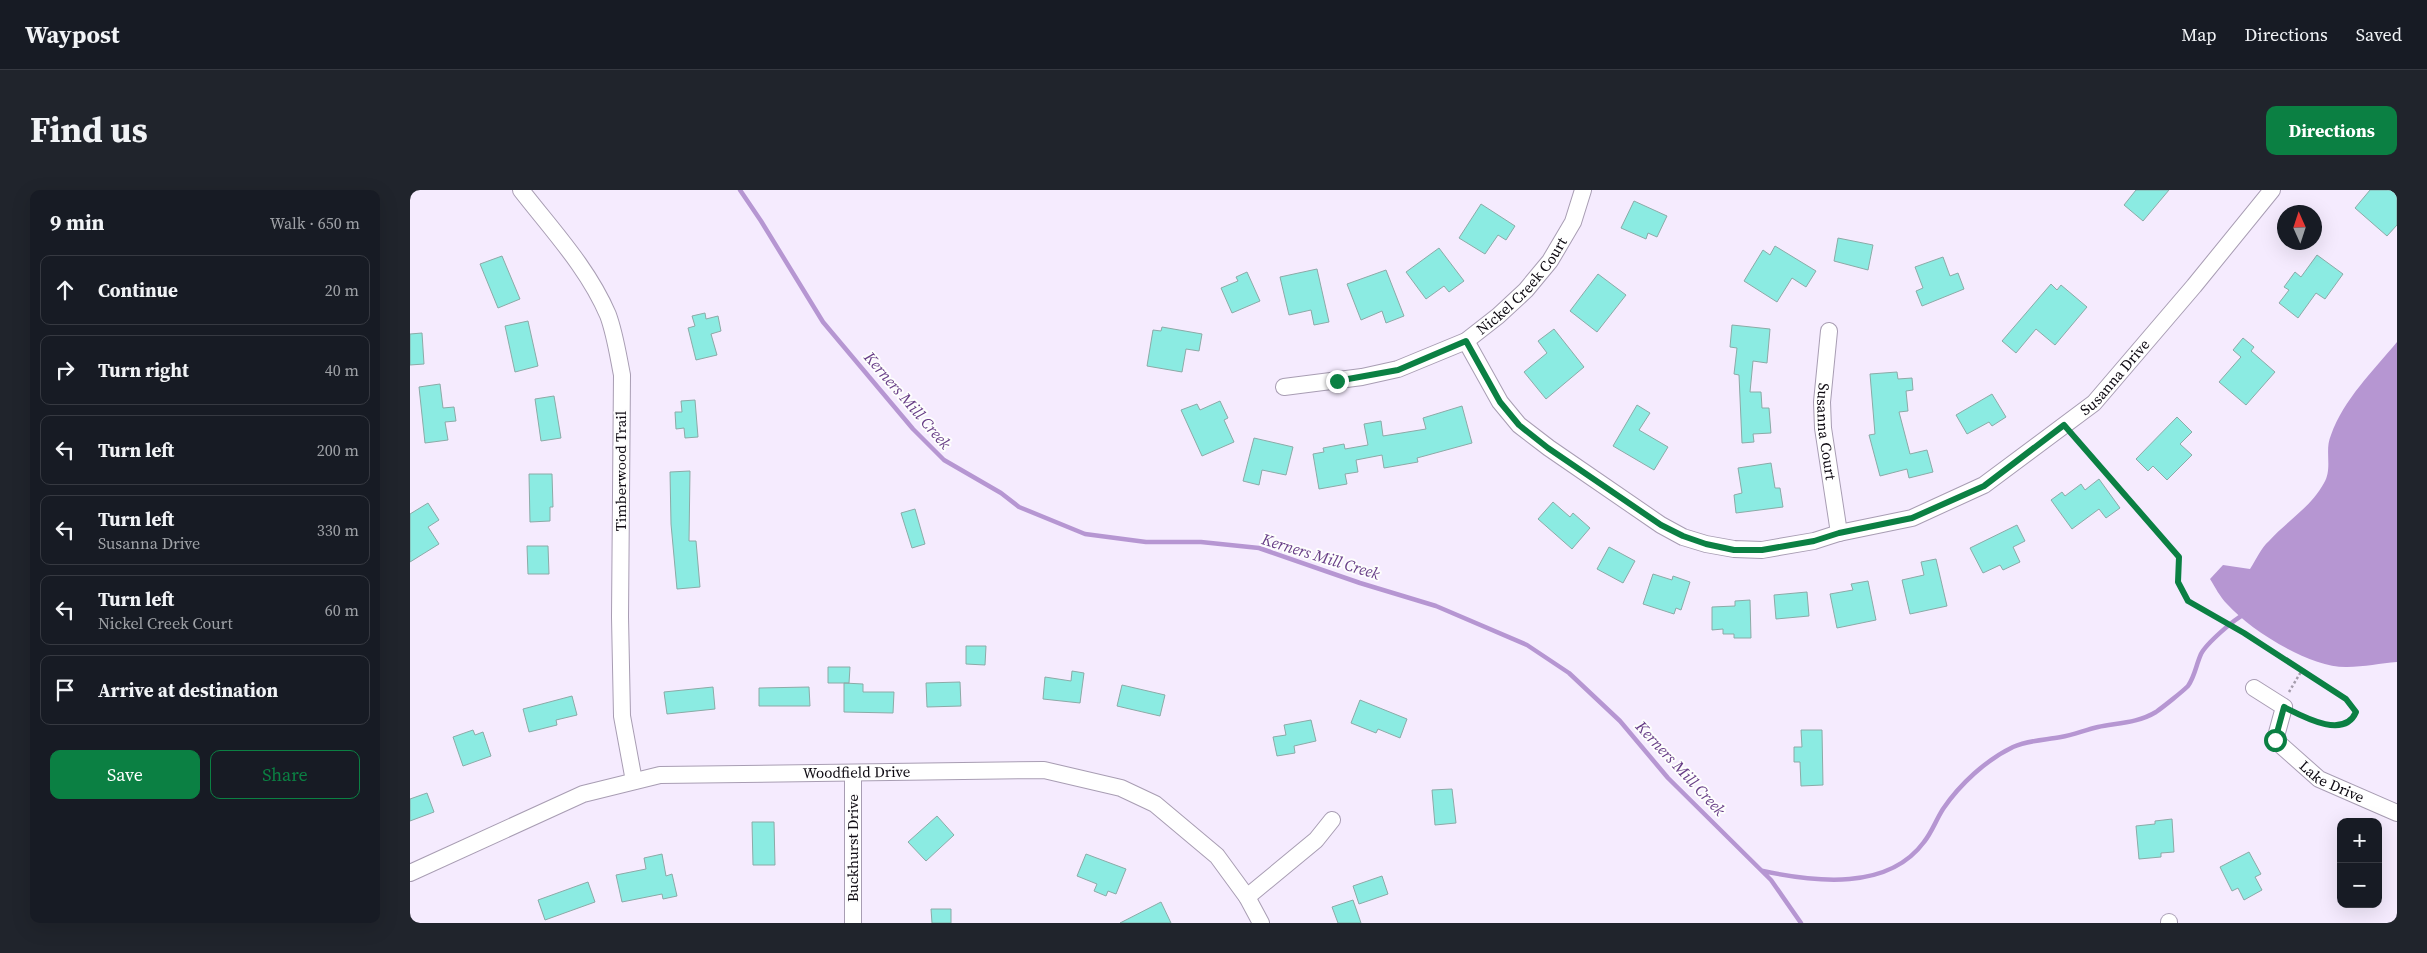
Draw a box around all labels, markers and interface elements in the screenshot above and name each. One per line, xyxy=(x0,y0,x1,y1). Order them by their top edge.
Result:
text: Waypost xyxy=(25,18,120,51)
text: Map xyxy=(2181,22,2217,47)
text: Directions xyxy=(2245,22,2328,47)
text: Saved xyxy=(2356,22,2402,47)
text: Find us xyxy=(30,106,148,154)
button: Directions xyxy=(2266,106,2397,155)
north arrow xyxy=(2277,205,2322,250)
text: 9 min xyxy=(50,208,105,237)
text: Walk · 650 m xyxy=(270,212,360,234)
street label: Nickel Creek Court xyxy=(1472,233,1572,339)
icon: ahead xyxy=(51,276,79,304)
text: Continue xyxy=(98,277,178,303)
text: 20 m xyxy=(325,279,359,301)
street label: Susanna Drive xyxy=(2076,334,2154,420)
water label: Kerners Mill Creek xyxy=(859,346,957,454)
icon: right xyxy=(51,356,79,384)
text: Turn right xyxy=(98,357,189,383)
text: 40 m xyxy=(325,359,359,381)
route end xyxy=(1326,370,1349,393)
street label: Susanna Court xyxy=(1812,382,1842,481)
street label: Timberwood Trail xyxy=(610,410,631,531)
icon: left xyxy=(51,436,79,464)
text: Turn left xyxy=(98,437,174,463)
text: 200 m xyxy=(317,439,359,461)
text: Turn left xyxy=(98,506,174,532)
icon: left xyxy=(51,516,79,544)
text: 330 m xyxy=(317,519,359,541)
water label: Kerners Mill Creek xyxy=(1258,527,1383,585)
text: Susanna Drive xyxy=(98,532,200,554)
text: Turn left xyxy=(98,586,174,612)
icon: left xyxy=(51,596,79,624)
text: 60 m xyxy=(325,599,359,621)
text: Nickel Creek Court xyxy=(98,612,233,634)
icon: arrive xyxy=(51,676,79,704)
text: Arrive at destination xyxy=(98,677,278,703)
water label: Kerners Mill Creek xyxy=(1630,715,1731,821)
route start xyxy=(2264,729,2287,752)
button: Save xyxy=(50,750,200,799)
button: Share xyxy=(210,750,360,799)
street label: Lake Drive xyxy=(2295,755,2368,808)
street label: Woodfield Drive xyxy=(802,761,911,783)
street label: Buckhurst Drive xyxy=(842,794,863,902)
map controls xyxy=(2337,818,2382,908)
button: + xyxy=(2337,818,2382,863)
button: − xyxy=(2337,863,2382,908)

